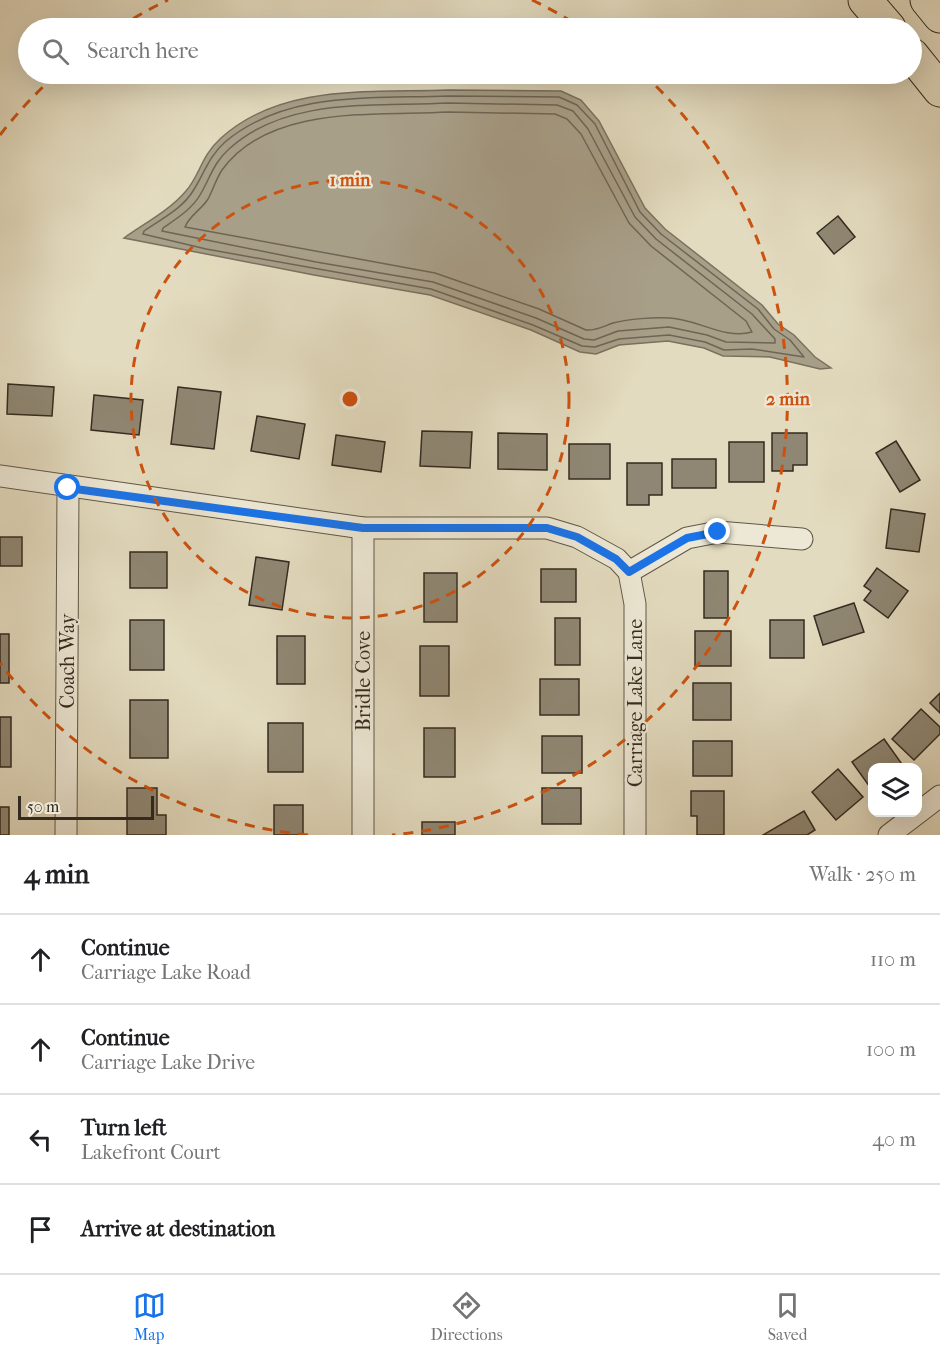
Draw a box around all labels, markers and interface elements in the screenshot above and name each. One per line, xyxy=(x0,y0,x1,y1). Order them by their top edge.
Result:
search box xyxy=(18,18,922,84)
icon: search xyxy=(39,35,72,68)
text: Search here xyxy=(87,38,199,64)
text: 1 min xyxy=(329,170,371,191)
centre of rings xyxy=(340,389,360,409)
text: 2 min xyxy=(766,389,810,410)
route start xyxy=(54,474,80,500)
route end xyxy=(704,518,730,544)
street label: Coach Way xyxy=(56,612,79,708)
street label: Carriage Lake Lane xyxy=(624,619,647,787)
street label: Bridle Cove xyxy=(352,631,375,731)
map controls xyxy=(868,763,922,817)
button: layers xyxy=(868,763,922,817)
scale bar xyxy=(18,793,154,820)
text: 50 m xyxy=(27,797,59,816)
text: 4 min xyxy=(24,859,89,890)
text: Walk · 250 m xyxy=(809,863,916,886)
text: Continue xyxy=(81,935,170,961)
icon: ahead xyxy=(24,943,57,976)
text: 110 m xyxy=(870,948,916,971)
text: Carriage Lake Road xyxy=(81,961,251,984)
text: Continue xyxy=(81,1025,170,1051)
icon: ahead xyxy=(24,1033,57,1066)
text: 100 m xyxy=(866,1038,916,1061)
text: Carriage Lake Drive xyxy=(81,1051,255,1074)
text: Turn left xyxy=(81,1115,167,1141)
icon: left xyxy=(24,1123,57,1156)
text: 40 m xyxy=(872,1128,916,1151)
text: Lakefront Court xyxy=(81,1141,221,1164)
icon: arrive xyxy=(24,1213,57,1246)
text: Arrive at destination xyxy=(81,1216,275,1242)
tab: Map xyxy=(133,1289,166,1344)
tab: Directions xyxy=(431,1289,503,1344)
tab: Saved xyxy=(768,1289,807,1344)

